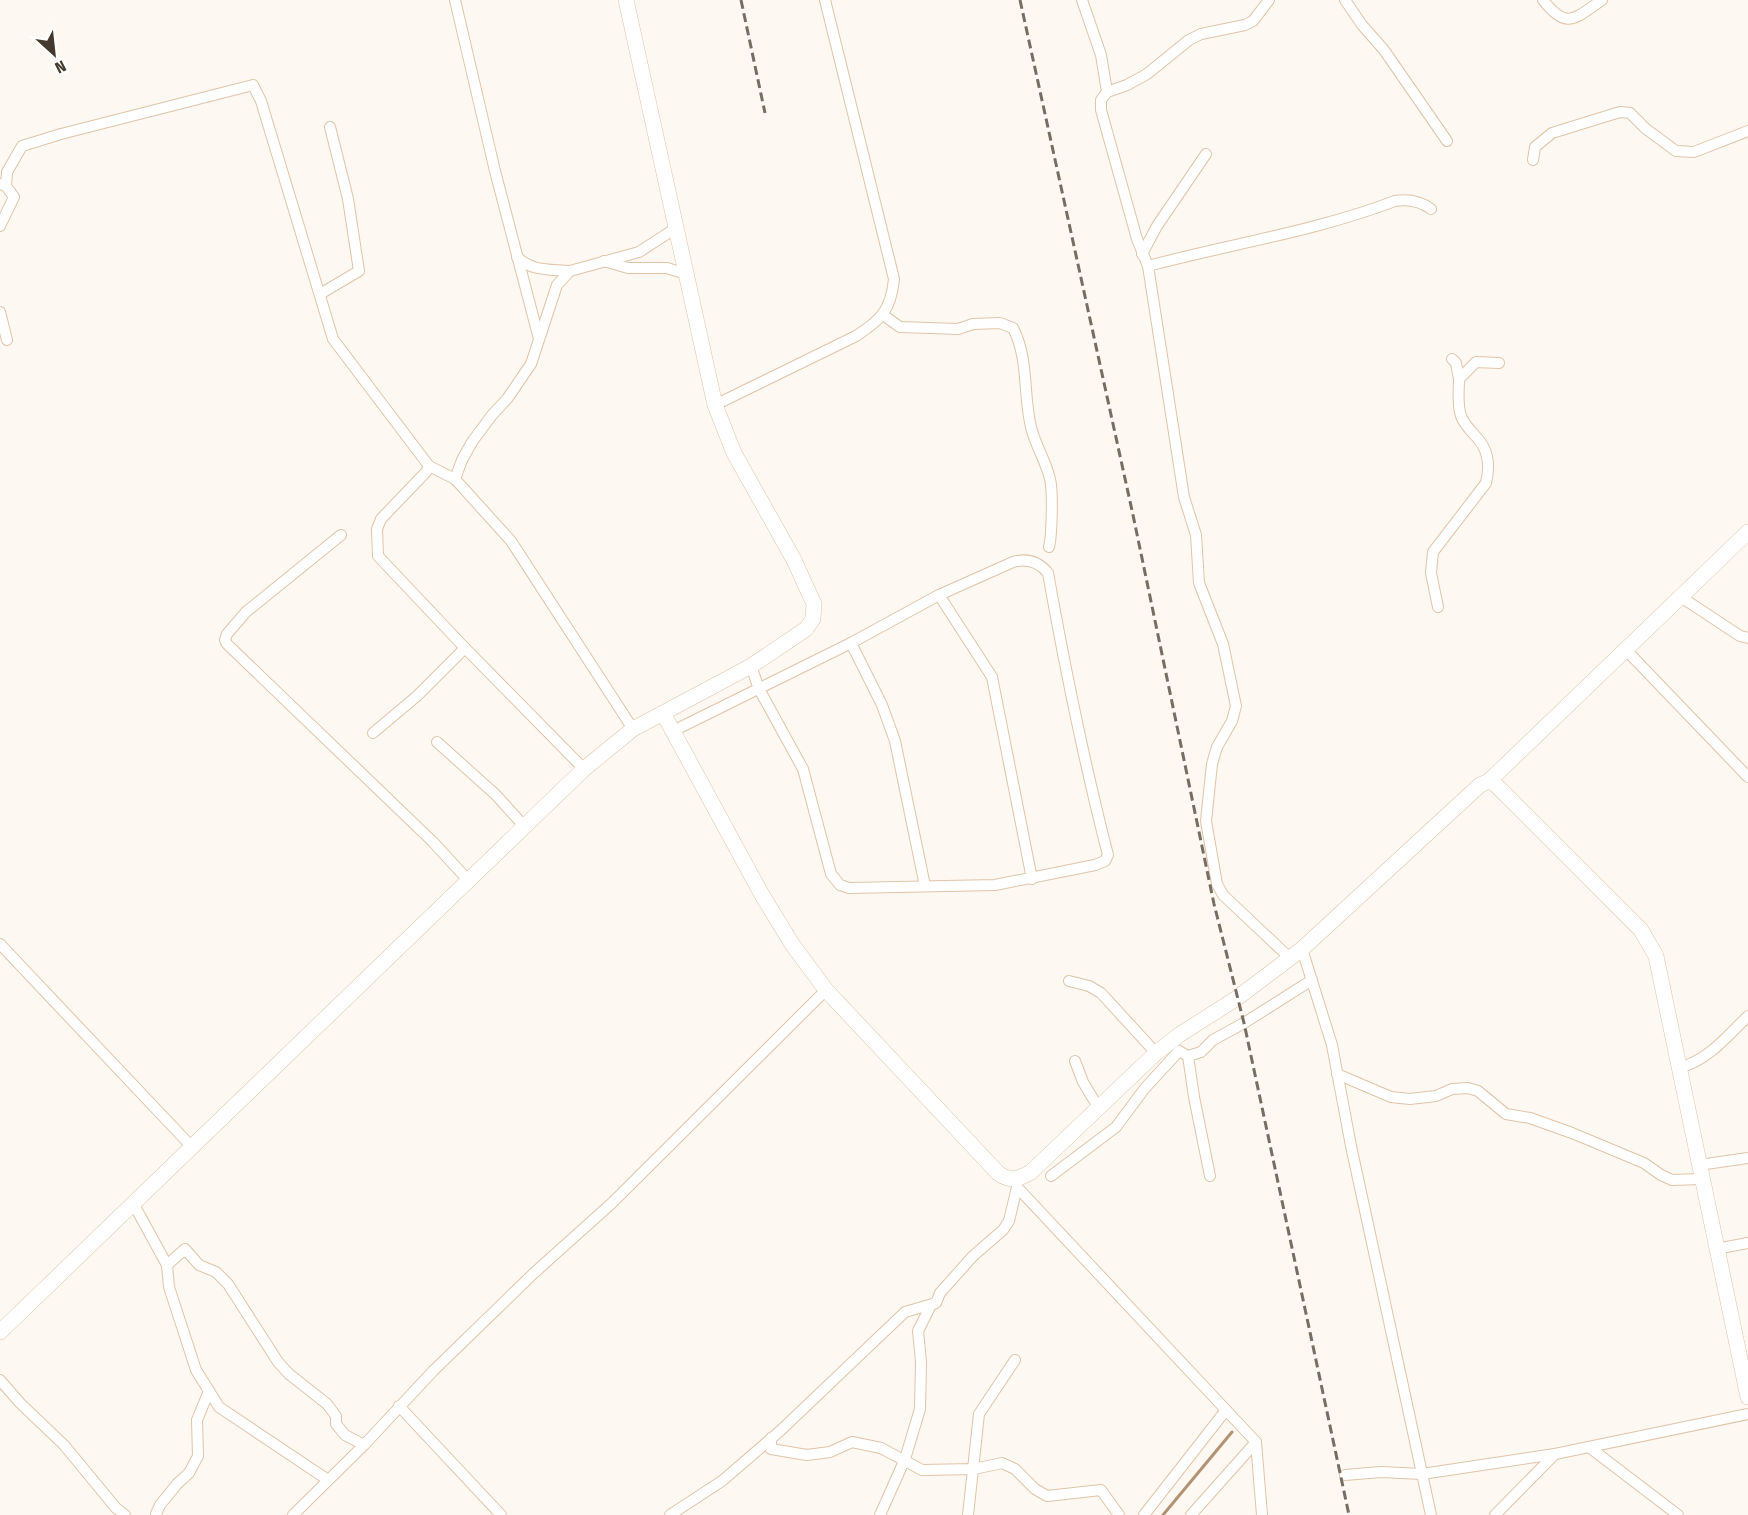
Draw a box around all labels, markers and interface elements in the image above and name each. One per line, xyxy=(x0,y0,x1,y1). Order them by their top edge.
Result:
north arrow xyxy=(24,24,84,84)
text: N xyxy=(52,56,69,78)

